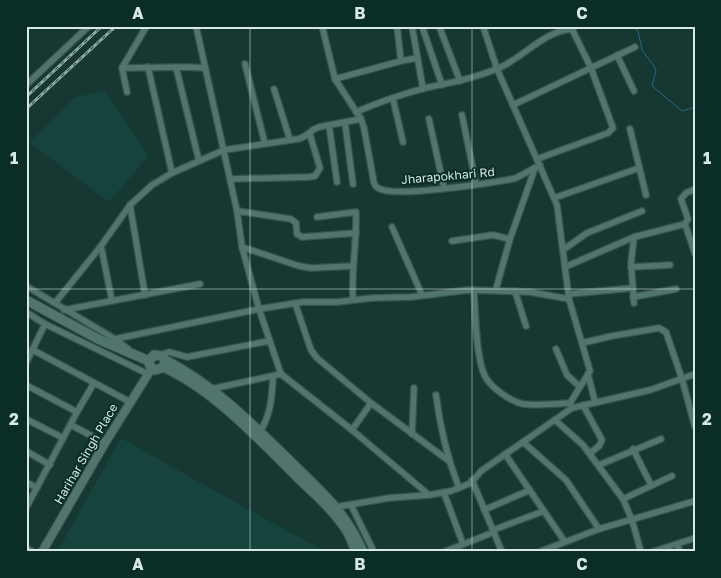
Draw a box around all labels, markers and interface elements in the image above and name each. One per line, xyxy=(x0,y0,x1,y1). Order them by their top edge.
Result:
text: A xyxy=(132,3,144,23)
text: B xyxy=(354,3,366,23)
text: C xyxy=(576,3,588,23)
text: 1 xyxy=(10,148,18,168)
text: 1 xyxy=(703,148,711,168)
street label: Jharapokhari Rd xyxy=(400,164,495,187)
street label: Harihar Singh Place xyxy=(51,401,120,507)
text: 2 xyxy=(9,409,19,429)
text: 2 xyxy=(702,409,712,429)
text: A xyxy=(132,554,144,574)
text: B xyxy=(354,554,366,574)
text: C xyxy=(576,554,588,574)

